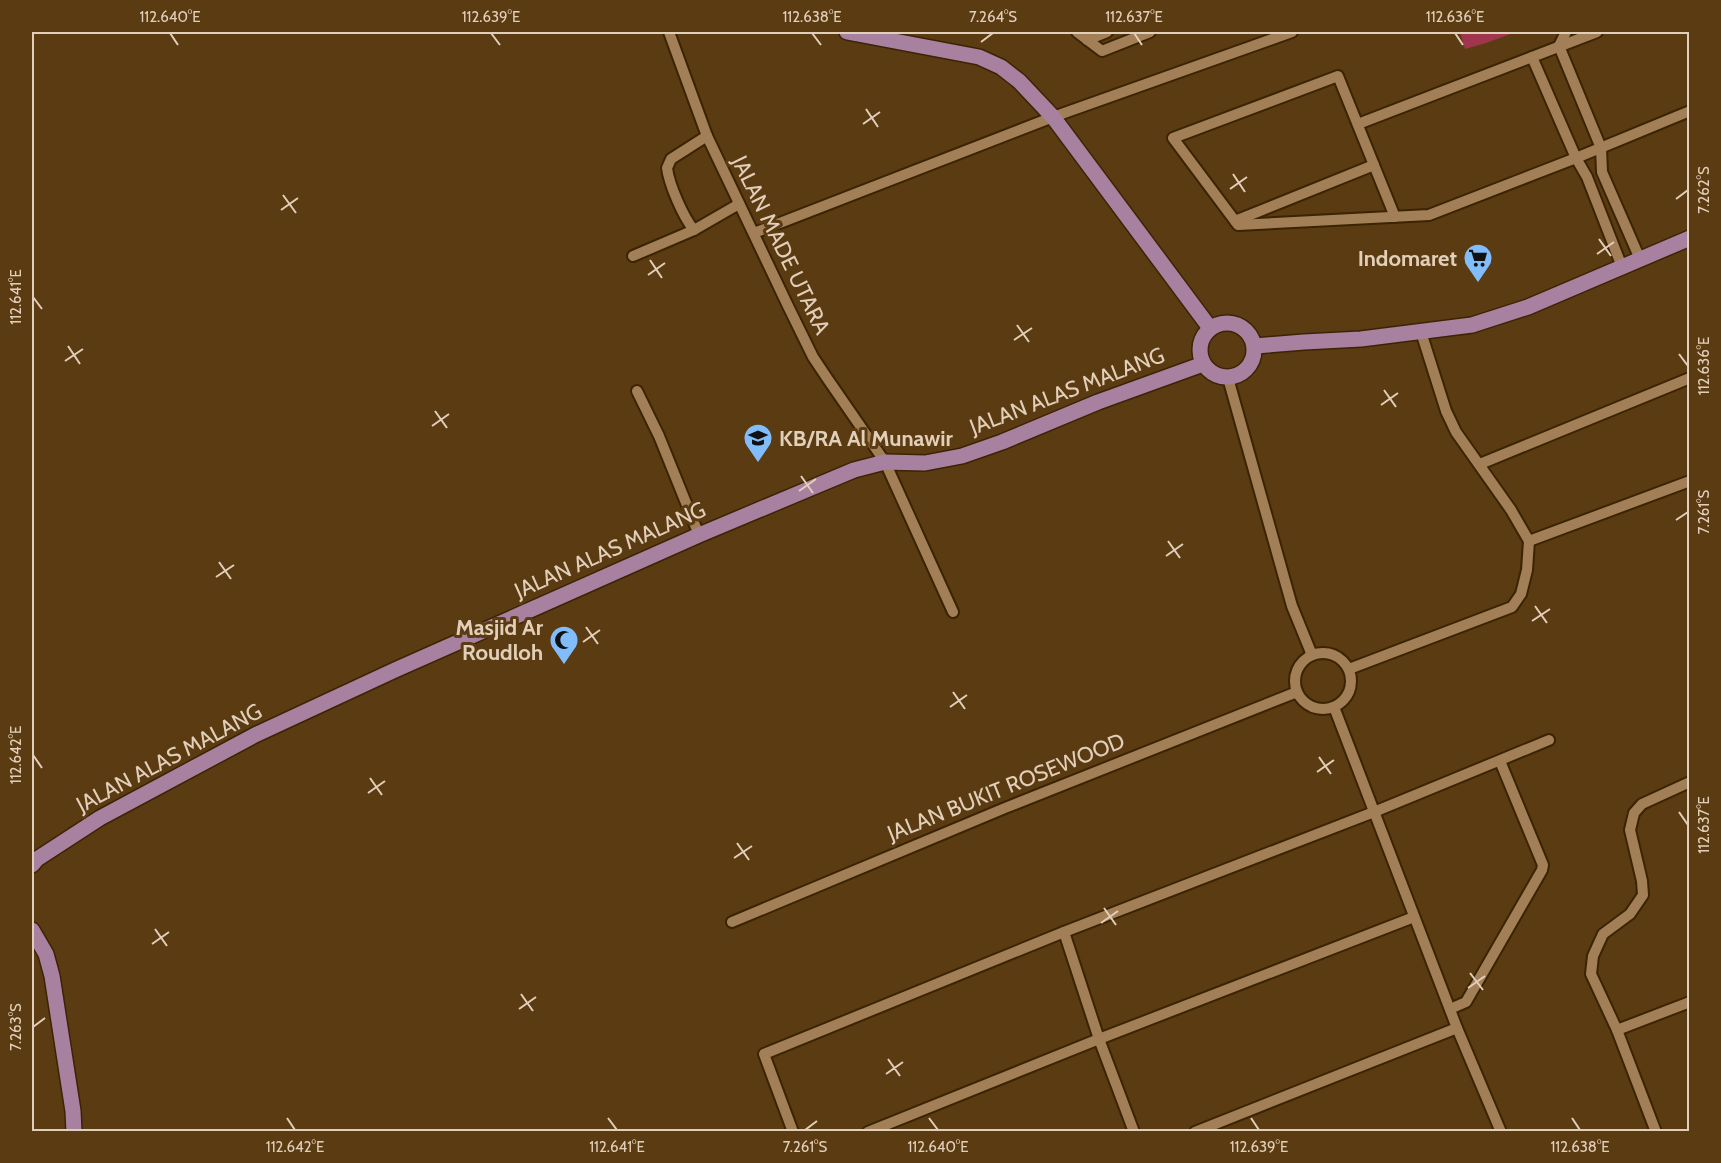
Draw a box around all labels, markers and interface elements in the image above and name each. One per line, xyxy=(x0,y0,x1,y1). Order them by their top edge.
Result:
text: 112.640°E xyxy=(139,8,201,26)
text: 112.639°E xyxy=(462,8,520,26)
text: 112.638°E xyxy=(782,8,842,26)
text: 7.264°S xyxy=(969,8,1017,26)
text: 112.637°E xyxy=(1105,8,1163,26)
text: 112.636°E xyxy=(1426,8,1484,26)
street label: JALAN MADE UTARA xyxy=(726,150,836,339)
text: 7.262°S xyxy=(1695,166,1713,214)
supermarket icon: Indomaret xyxy=(1462,242,1494,284)
place label: Indomaret xyxy=(1358,245,1457,272)
text: 112.641°E xyxy=(7,269,25,325)
text: 112.636°E xyxy=(1695,337,1713,395)
street label: JALAN ALAS MALANG xyxy=(965,341,1168,441)
school or university icon: KB/RA Al Munawir xyxy=(742,422,774,464)
place label: KB/RA Al Munawir xyxy=(779,425,953,452)
text: 7.261°S xyxy=(1695,490,1713,534)
street label: JALAN ALAS MALANG xyxy=(509,496,710,605)
place label: Masjid Ar Roudloh xyxy=(455,614,544,666)
mosque icon: Masjid Ar Roudloh xyxy=(548,624,580,666)
street label: JALAN ALAS MALANG xyxy=(71,698,266,819)
text: 112.642°E xyxy=(7,726,25,784)
street label: JALAN BUKIT ROSEWOOD xyxy=(882,727,1129,847)
text: 112.637°E xyxy=(1695,796,1713,854)
text: 7.263°S xyxy=(7,1003,25,1051)
text: 112.642°E xyxy=(266,1138,324,1156)
text: 112.641°E xyxy=(589,1138,645,1156)
text: 7.261°S xyxy=(783,1138,827,1156)
text: 112.640°E xyxy=(907,1138,969,1156)
text: 112.639°E xyxy=(1230,1138,1288,1156)
text: 112.638°E xyxy=(1550,1138,1610,1156)

